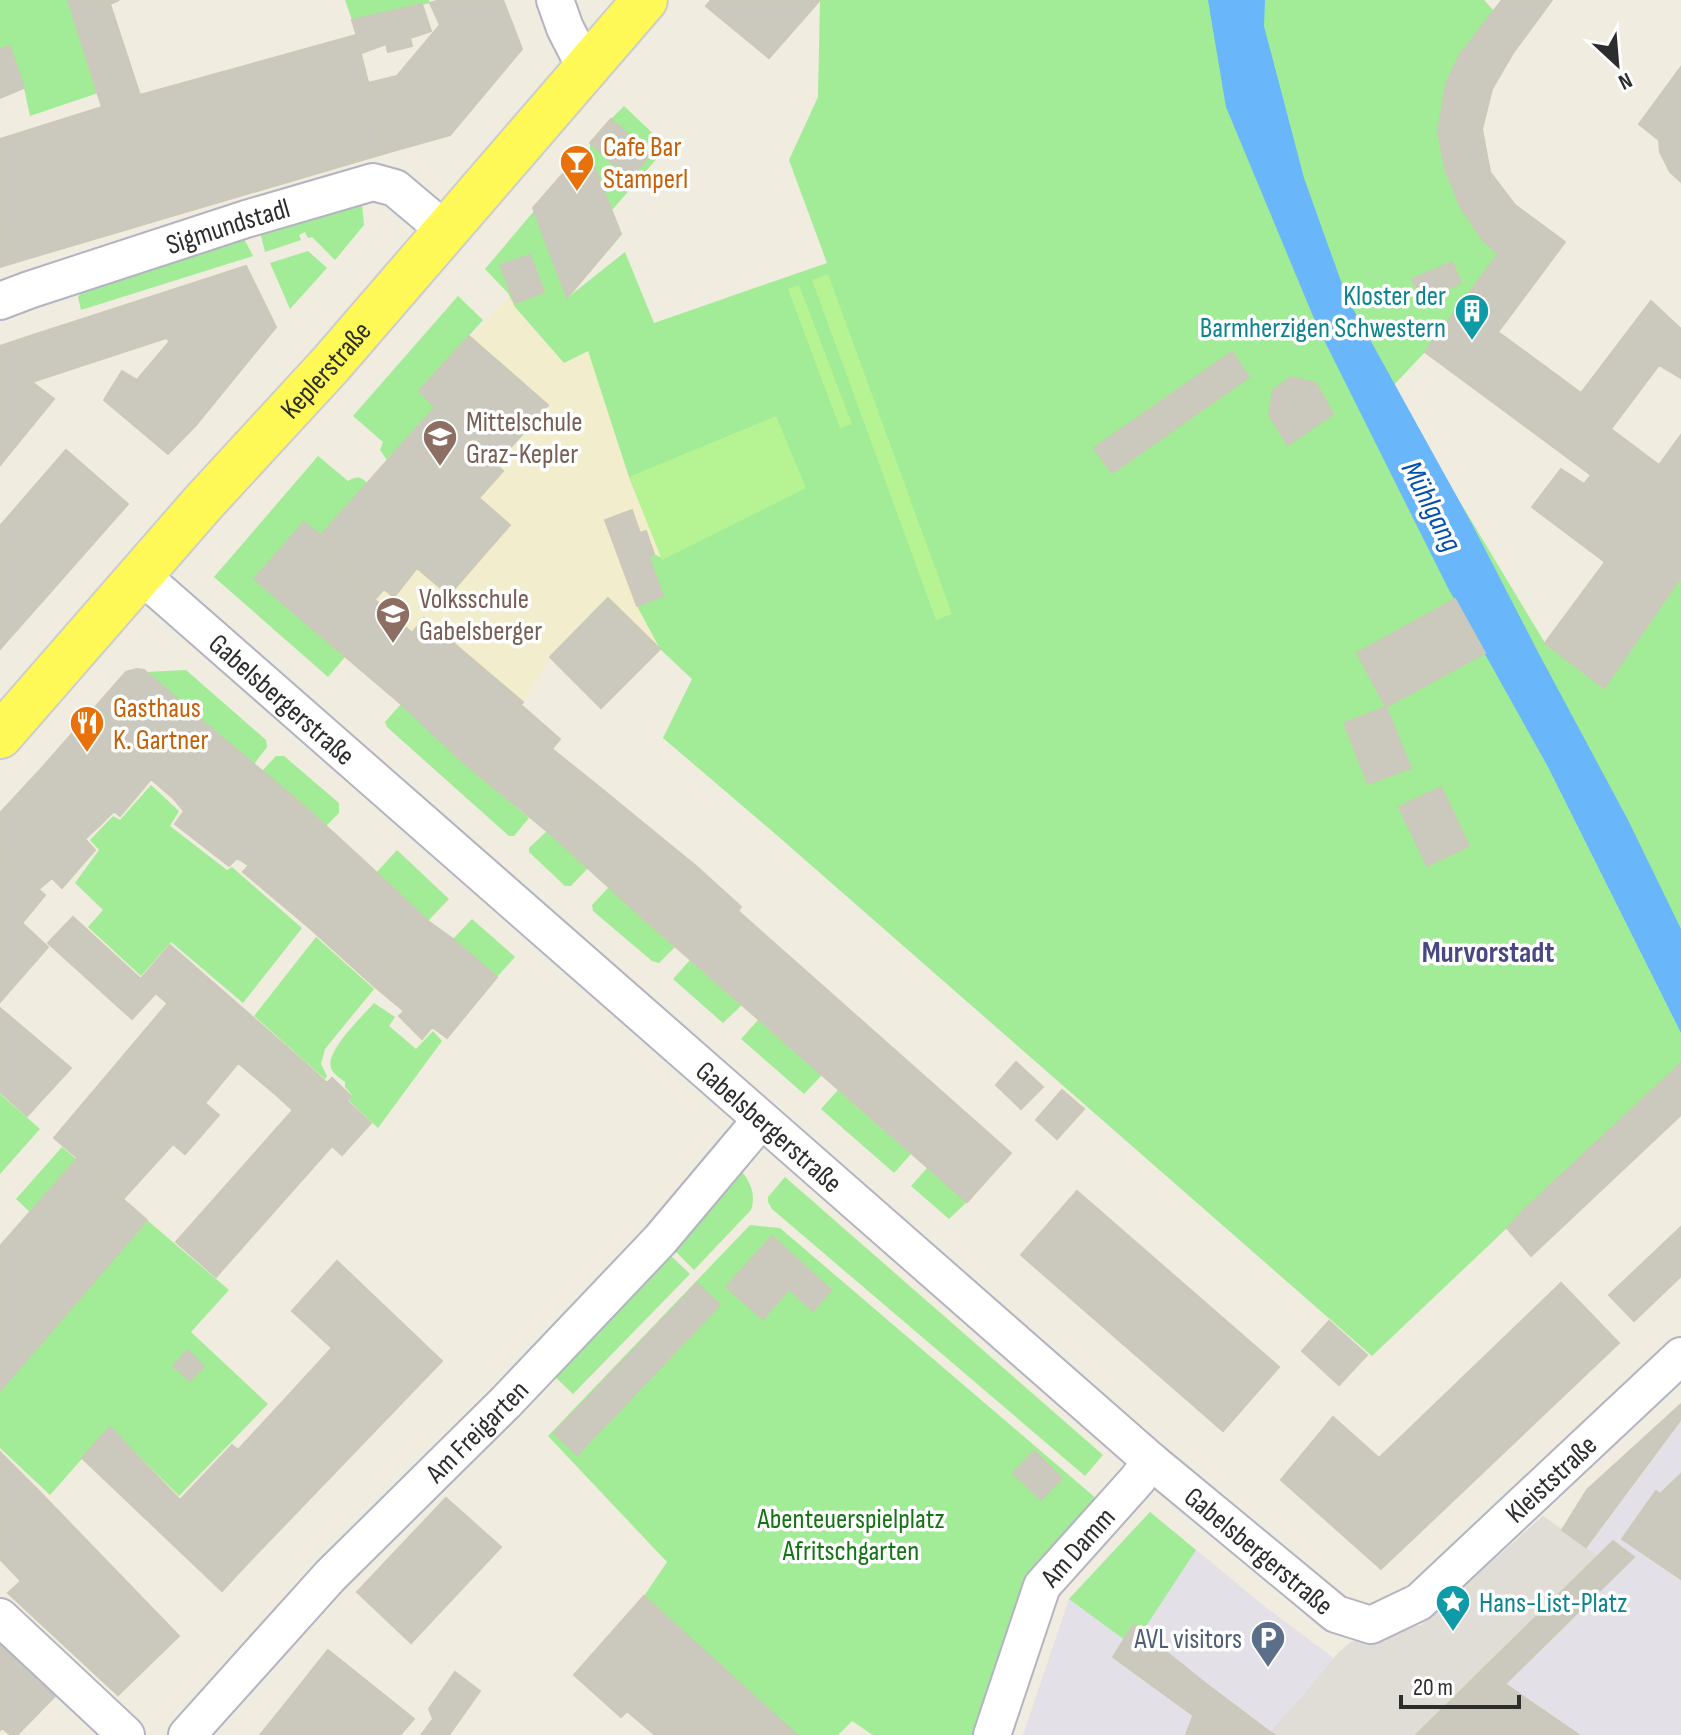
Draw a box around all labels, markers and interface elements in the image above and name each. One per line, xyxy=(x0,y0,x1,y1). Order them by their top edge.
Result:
north arrow xyxy=(1577,24,1657,104)
text: N xyxy=(1614,66,1636,95)
place label: Cafe Bar Stamperl xyxy=(603,131,688,196)
bar icon: Cafe Bar Stamperl xyxy=(558,143,596,193)
street label: Sigmundstadl xyxy=(162,192,294,262)
place label: Kloster der Barmherzigen Schwestern xyxy=(1200,280,1446,345)
building icon: Kloster der Barmherzigen Schwestern xyxy=(1453,292,1491,342)
street label: Keplerstraße xyxy=(274,315,378,426)
place label: Mittelschule Graz-Kepler xyxy=(466,406,583,471)
school or university icon: Mittelschule Graz-Kepler xyxy=(421,418,459,468)
water label: Mühlgang xyxy=(1393,455,1469,558)
place label: Volksschule Gabelsberger xyxy=(419,583,542,648)
school or university icon: Volksschule Gabelsberger xyxy=(374,595,412,645)
street label: Gabelsbergerstraße xyxy=(202,627,361,773)
place label: Gasthaus K. Gartner xyxy=(113,692,209,757)
restaurant icon: Gasthaus K. Gartner xyxy=(68,704,106,754)
district label: Murvorstadt xyxy=(1422,935,1554,971)
street label: Gabelsbergerstraße xyxy=(689,1055,848,1200)
street label: Am Freigarten xyxy=(419,1374,536,1491)
street label: Kleiststraße xyxy=(1499,1429,1604,1530)
street label: Gabelsbergerstraße xyxy=(1177,1481,1339,1623)
street label: Am Damm xyxy=(1034,1501,1122,1595)
park label: Abenteuerspielplatz Afritschgarten xyxy=(756,1503,945,1568)
place icon: Hans-List-Platz xyxy=(1434,1583,1472,1633)
place label: Hans-List-Platz xyxy=(1479,1587,1627,1620)
parking icon: AVL visitors xyxy=(1249,1619,1287,1669)
place label: AVL visitors xyxy=(1134,1623,1242,1656)
scale bar xyxy=(1401,1659,1519,1709)
text: 20 m xyxy=(1413,1673,1453,1702)

